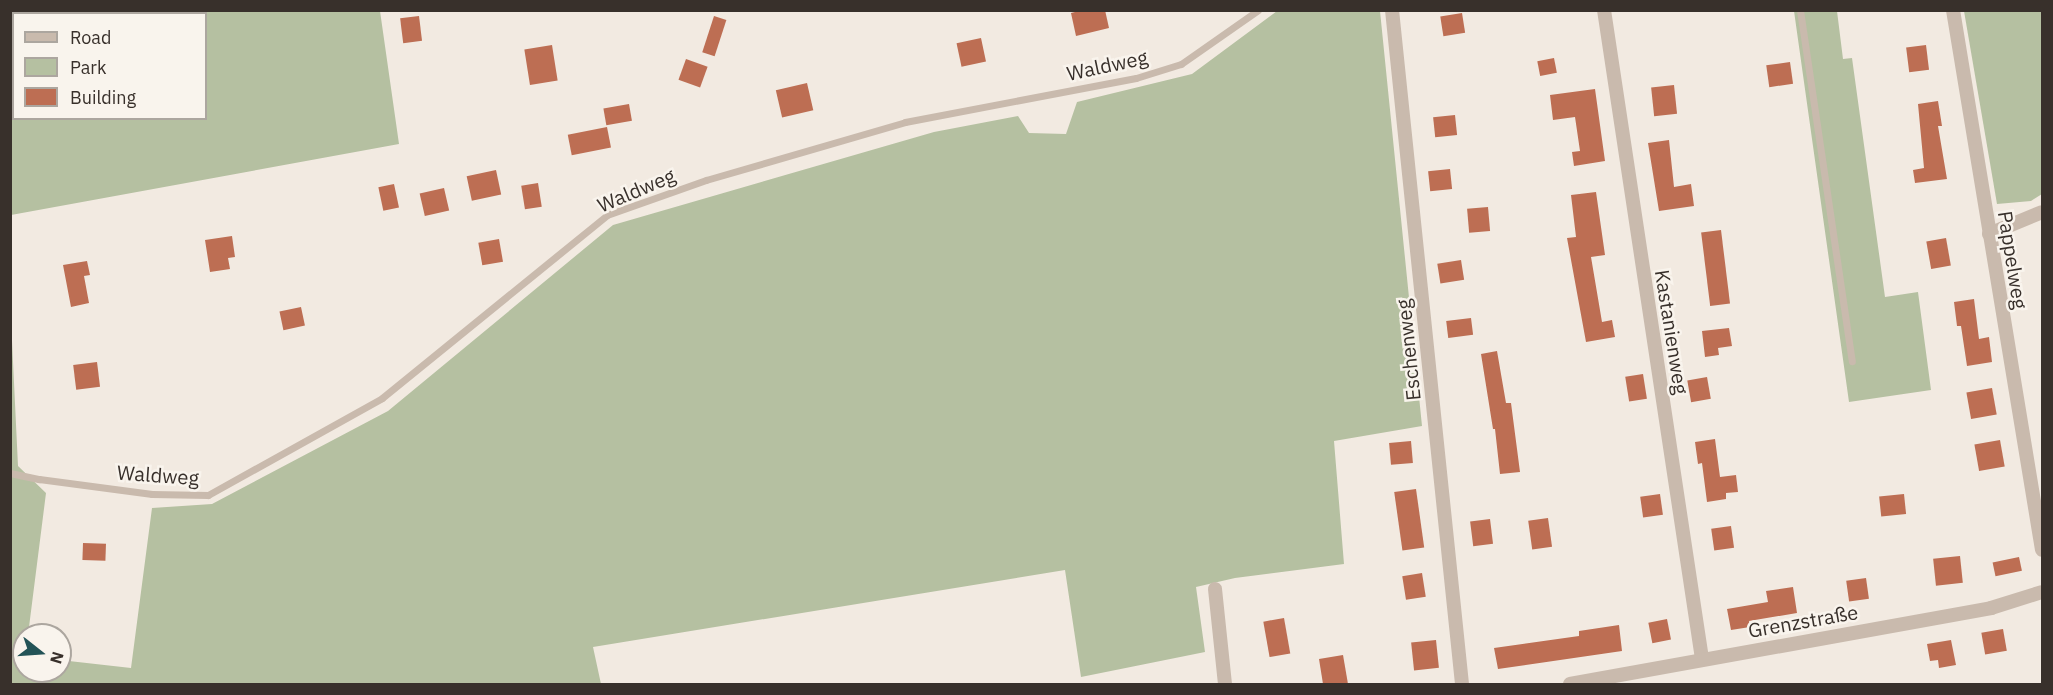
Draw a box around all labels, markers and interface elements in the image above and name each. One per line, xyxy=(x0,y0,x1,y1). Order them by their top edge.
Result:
legend xyxy=(12,12,207,120)
text: Road xyxy=(70,26,111,49)
street label: Waldweg xyxy=(1064,45,1150,85)
text: Park xyxy=(70,56,106,79)
text: Building xyxy=(70,86,136,109)
street label: Waldweg xyxy=(594,163,678,217)
street label: Pappelweg xyxy=(1993,209,2033,311)
street label: Kastanienweg xyxy=(1650,268,1694,396)
street label: Eschenweg xyxy=(1391,298,1425,402)
street label: Waldweg xyxy=(116,460,200,490)
street label: Grenzstraße xyxy=(1746,600,1860,642)
north arrow xyxy=(12,623,72,683)
text: N xyxy=(46,649,69,666)

